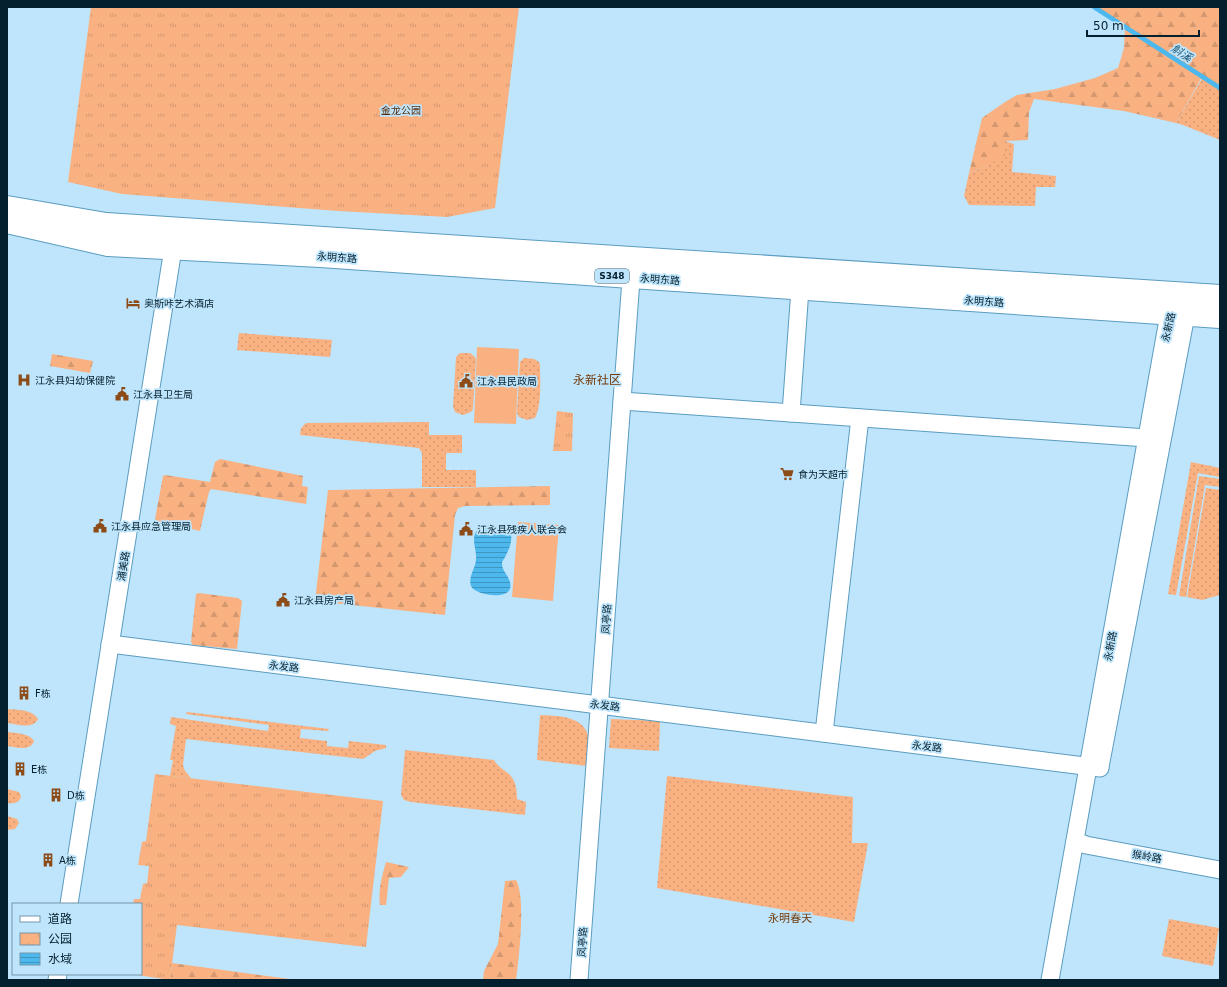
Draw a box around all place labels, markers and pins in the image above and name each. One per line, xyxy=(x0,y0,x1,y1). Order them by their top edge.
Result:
hotel icon: 奥斯咔艺术酒店 xyxy=(125,295,141,311)
place label: 奥斯咔艺术酒店 xyxy=(144,298,214,309)
hospital icon: 江永县妇幼保健院 xyxy=(16,372,32,388)
public building icon: 江永县民政局 xyxy=(458,373,474,389)
place label: 江永县妇幼保健院 xyxy=(35,375,115,386)
place label: 江永县民政局 xyxy=(477,376,537,387)
public building icon: 江永县卫生局 xyxy=(114,386,130,402)
place label: 江永县卫生局 xyxy=(133,389,193,400)
supermarket icon: 食为天超市 xyxy=(779,466,795,482)
place label: 食为天超市 xyxy=(798,469,848,480)
public building icon: 江永县应急管理局 xyxy=(92,518,108,534)
place label: 江永县应急管理局 xyxy=(111,521,191,532)
public building icon: 江永县残疾人联合会 xyxy=(458,521,474,537)
place label: 江永县残疾人联合会 xyxy=(477,524,567,535)
public building icon: 江永县房产局 xyxy=(275,592,291,608)
place label: 江永县房产局 xyxy=(294,595,354,606)
building icon: F栋 xyxy=(16,685,32,701)
place label: F栋 xyxy=(35,688,51,699)
building icon: E栋 xyxy=(12,761,28,777)
place label: E栋 xyxy=(31,764,47,775)
building icon: D栋 xyxy=(48,787,64,803)
place label: D栋 xyxy=(67,790,85,801)
building icon: A栋 xyxy=(40,852,56,868)
place label: A栋 xyxy=(59,855,76,866)

